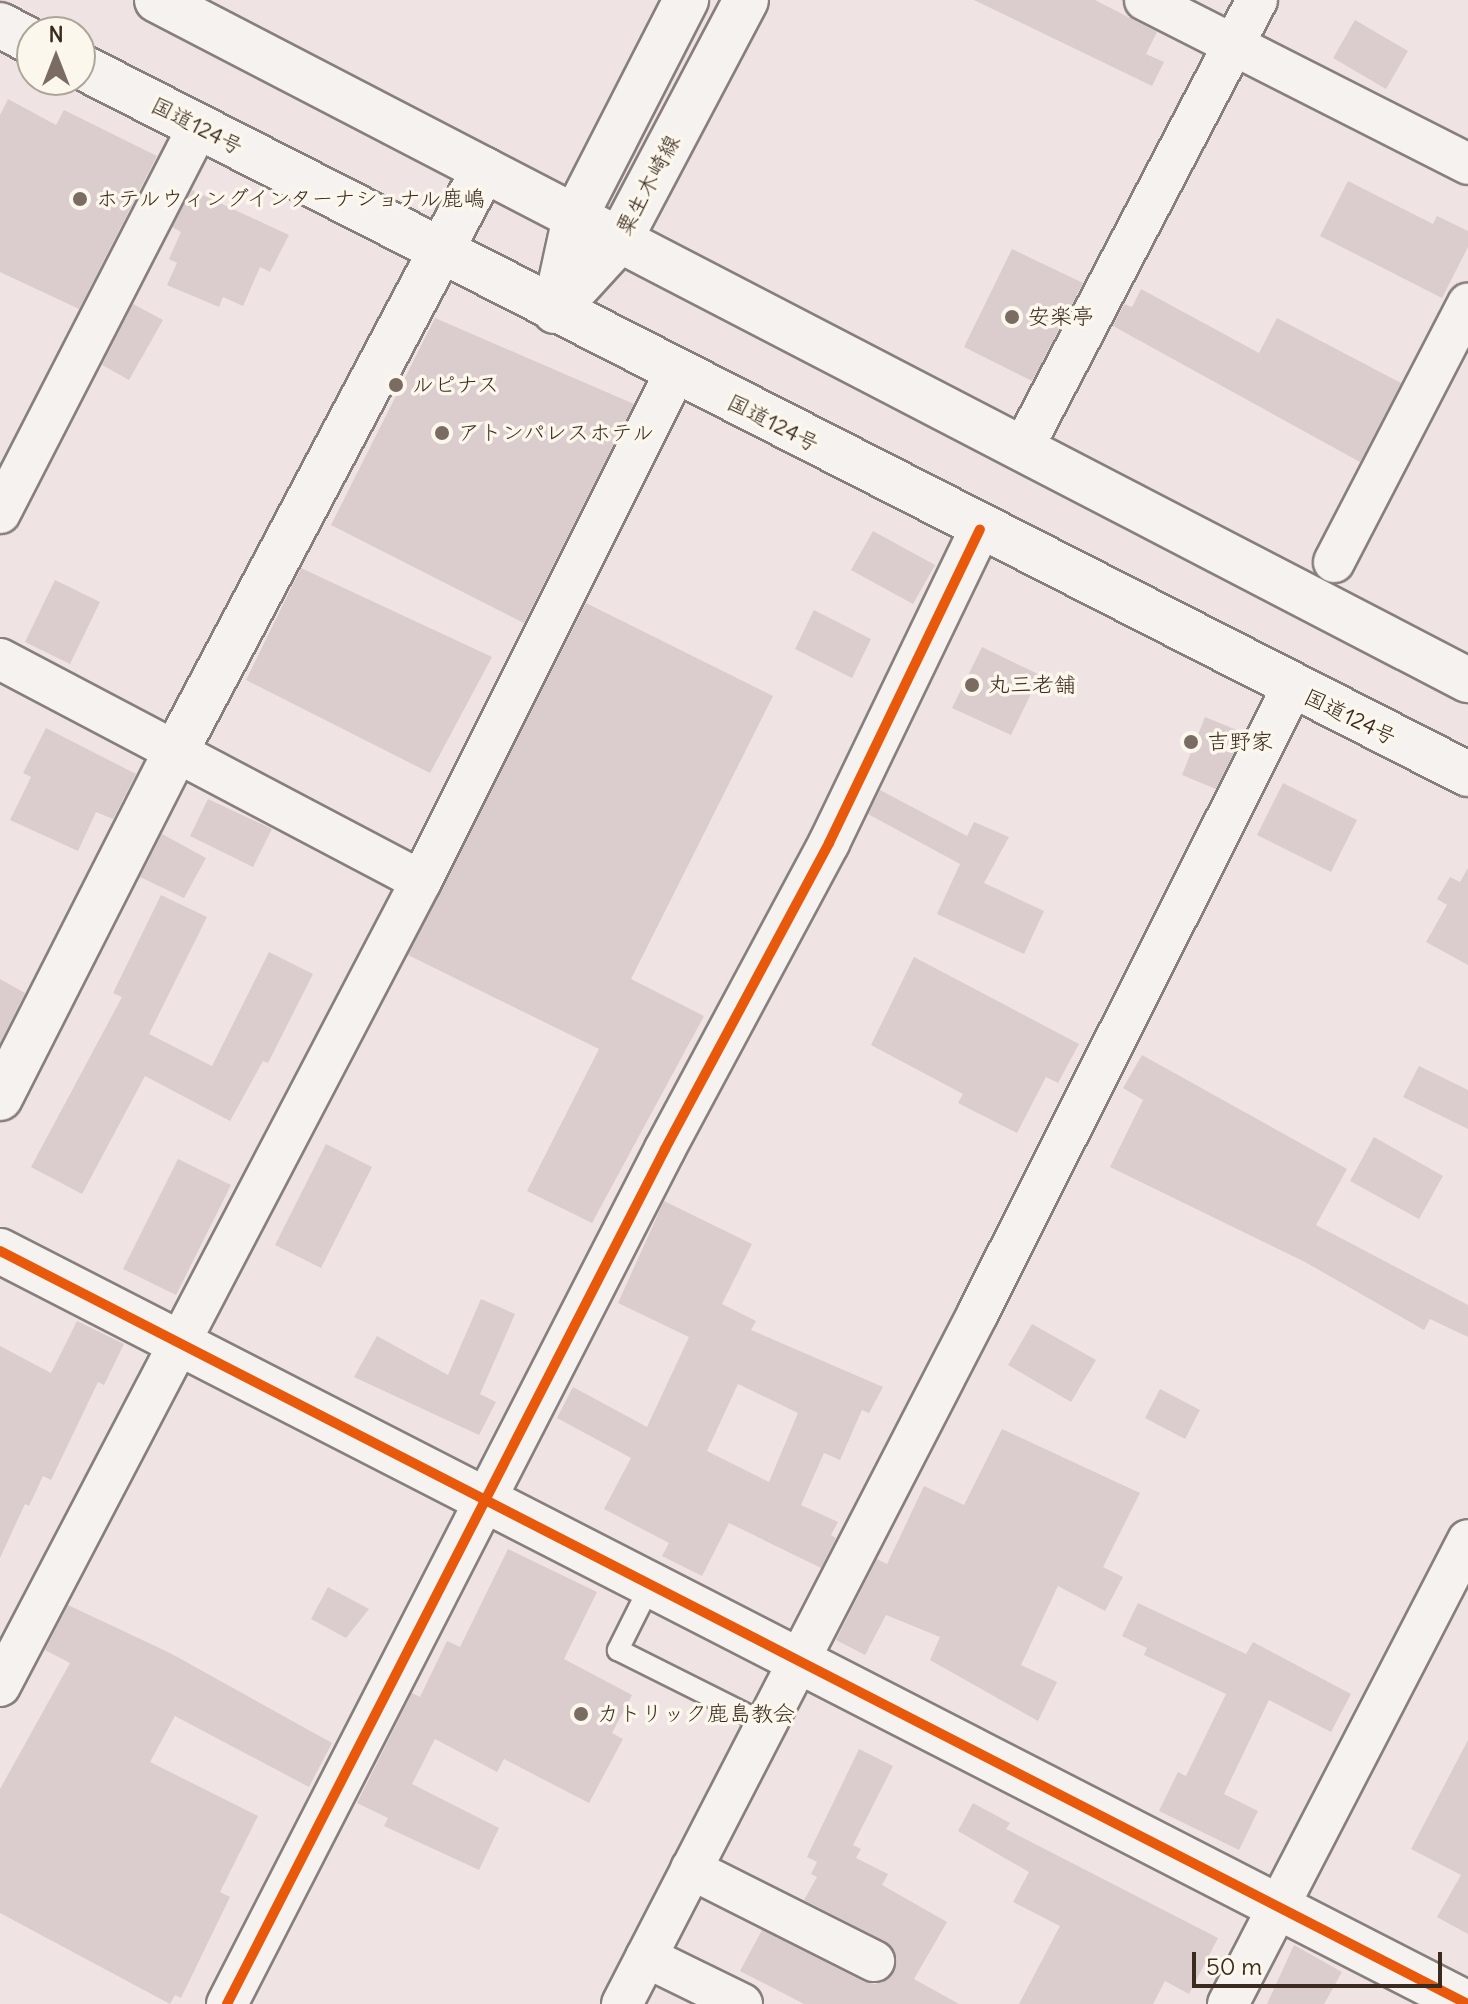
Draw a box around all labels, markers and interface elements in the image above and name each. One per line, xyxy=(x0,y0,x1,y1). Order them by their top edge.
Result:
north arrow xyxy=(16,16,96,96)
text: N xyxy=(48,20,64,48)
street label: 国道124号 xyxy=(147,92,247,160)
street label: 粟生木崎線 xyxy=(611,130,685,240)
place label: ホテルウィングインターナショナル鹿嶋 xyxy=(96,186,492,212)
marker: ホテルウィングインターナショナル鹿嶋 xyxy=(71,190,89,208)
place label: 安楽亭 xyxy=(1028,304,1094,330)
marker: 安楽亭 xyxy=(1003,308,1021,326)
place label: ルピナス xyxy=(412,372,500,398)
marker: ルピナス xyxy=(387,376,405,394)
street label: 国道124号 xyxy=(723,389,823,457)
place label: アトンパレスホテル xyxy=(458,420,656,446)
marker: アトンパレスホテル xyxy=(433,424,451,442)
place label: 丸三老舗 xyxy=(988,672,1076,698)
marker: 丸三老舗 xyxy=(963,676,981,694)
street label: 国道124号 xyxy=(1300,683,1400,751)
place label: 吉野家 xyxy=(1207,729,1273,755)
marker: 吉野家 xyxy=(1182,733,1200,751)
place label: カトリック鹿島教会 xyxy=(597,1701,795,1727)
marker: カトリック鹿島教会 xyxy=(572,1705,590,1723)
scale bar xyxy=(1196,1936,1446,1986)
text: 50 m xyxy=(1206,1951,1262,1981)

